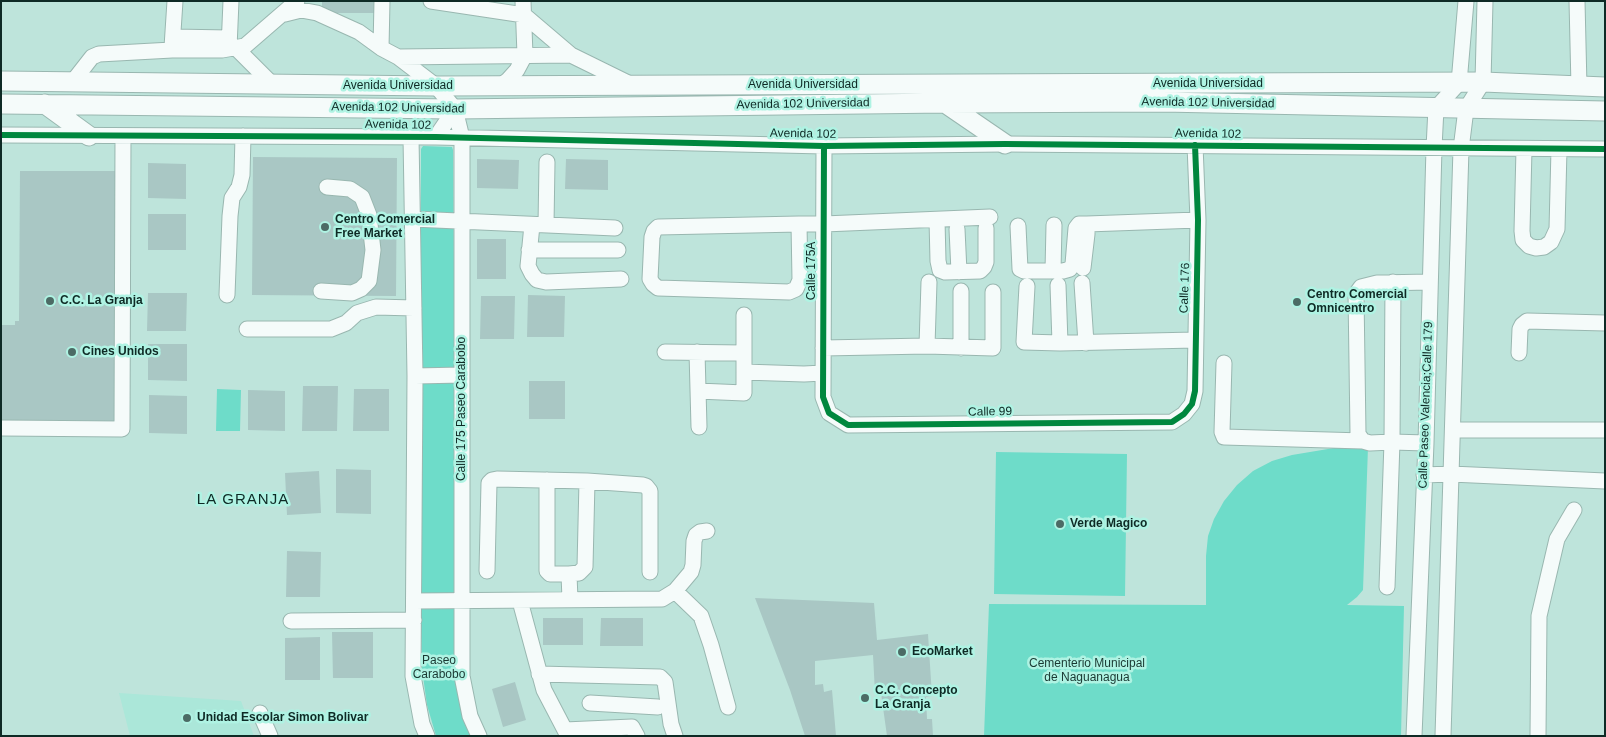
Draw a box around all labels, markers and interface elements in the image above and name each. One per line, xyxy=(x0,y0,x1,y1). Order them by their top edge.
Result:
street label: Avenida Universidad xyxy=(1153,77,1263,91)
street label: Avenida Universidad xyxy=(748,78,858,92)
street label: Avenida Universidad xyxy=(343,79,453,93)
street label: Avenida 102 Universidad xyxy=(1141,95,1275,111)
street label: Avenida 102 Universidad xyxy=(736,96,870,112)
street label: Avenida 102 Universidad xyxy=(331,100,465,116)
street label: Avenida 102 xyxy=(365,117,431,133)
street label: Avenida 102 xyxy=(770,126,836,142)
street label: Avenida 102 xyxy=(1175,126,1241,142)
place label: Centro Comercial Free Market xyxy=(335,213,435,241)
marker: Centro Comercial Free Market xyxy=(319,221,331,233)
street label: Calle 175A xyxy=(805,242,819,300)
street label: Calle 176 xyxy=(1177,262,1193,314)
place label: Centro Comercial Omnicentro xyxy=(1307,288,1407,316)
place label: C.C. La Granja xyxy=(60,294,143,308)
marker: C.C. La Granja xyxy=(44,295,56,307)
marker: Centro Comercial Omnicentro xyxy=(1291,296,1303,308)
street label: Calle Paseo Valencia;Calle 179 xyxy=(1416,321,1436,489)
street label: Calle 175 Paseo Carabobo xyxy=(455,337,469,481)
place label: Cines Unidos xyxy=(82,345,159,359)
marker: Cines Unidos xyxy=(66,346,78,358)
street label: Calle 99 xyxy=(968,404,1012,420)
district label: LA GRANJA xyxy=(196,491,290,509)
place label: Verde Magico xyxy=(1070,517,1147,531)
marker: Verde Magico xyxy=(1054,518,1066,530)
place label: EcoMarket xyxy=(912,645,973,659)
marker: EcoMarket xyxy=(896,646,908,658)
park label: Paseo Carabobo xyxy=(413,654,465,682)
park label: Cementerio Municipal de Naguanagua xyxy=(1029,657,1145,685)
place label: C.C. Concepto La Granja xyxy=(875,684,958,712)
marker: C.C. Concepto La Granja xyxy=(859,692,871,704)
place label: Unidad Escolar Simon Bolivar xyxy=(197,711,368,725)
marker: Unidad Escolar Simon Bolivar xyxy=(181,712,193,724)

